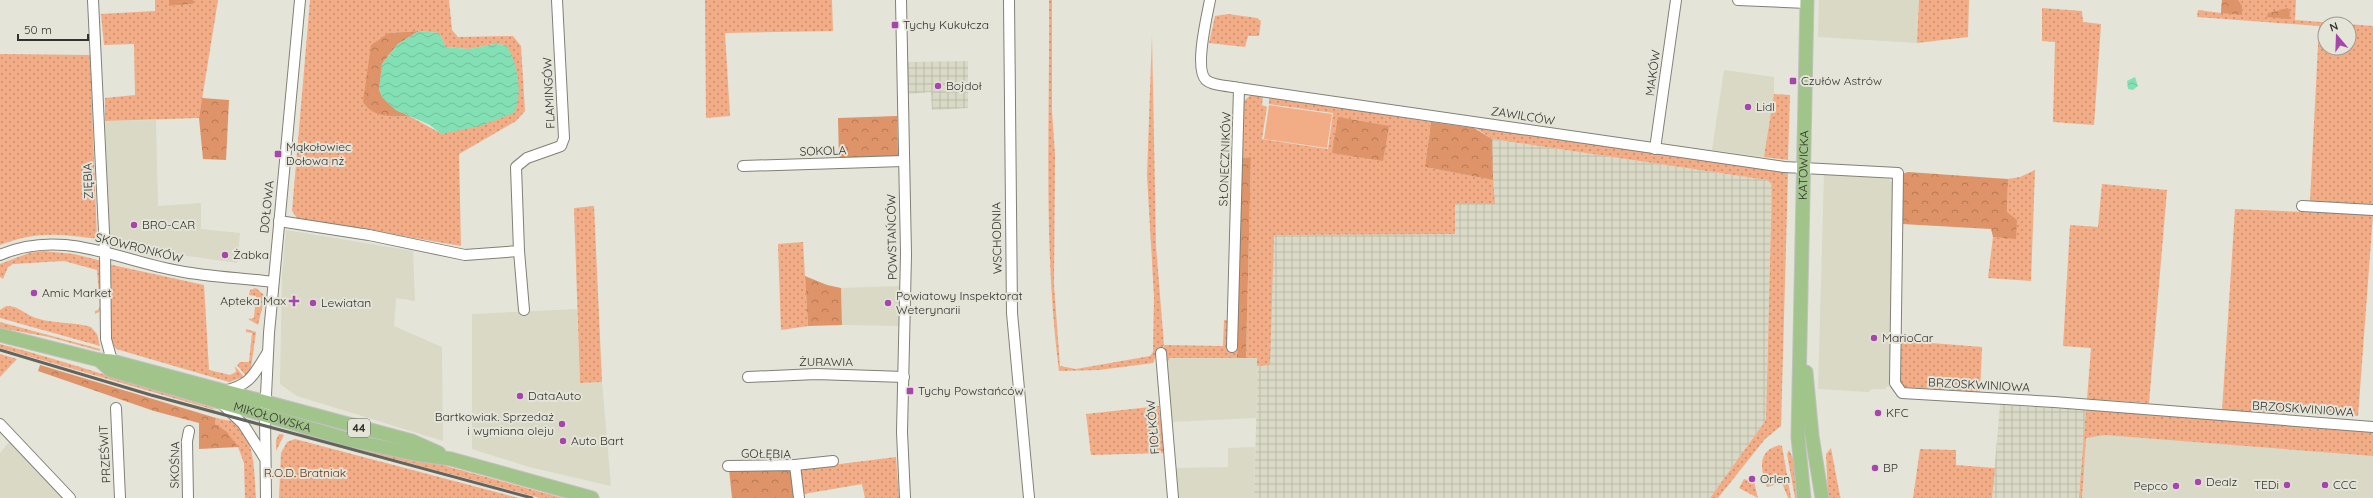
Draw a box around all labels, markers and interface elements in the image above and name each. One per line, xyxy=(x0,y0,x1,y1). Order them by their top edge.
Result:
scale bar xyxy=(18,16,88,42)
north arrow xyxy=(2317,16,2357,56)
place label: Tychy Kukułcza xyxy=(903,17,989,32)
text: N xyxy=(2328,19,2340,34)
marker: Tychy Kukułcza xyxy=(890,20,900,30)
text: 50 m xyxy=(24,22,52,37)
street label: MAKÓW xyxy=(1642,48,1663,97)
street label: FLAMINGÓW xyxy=(539,56,558,129)
place label: Czułów Astrów xyxy=(1801,73,1882,88)
marker: Czułów Astrów xyxy=(1788,76,1798,86)
place label: Bojdoł xyxy=(946,78,982,93)
marker: Bojdoł xyxy=(933,81,943,91)
place label: Lidl xyxy=(1756,99,1775,114)
marker: Lidl xyxy=(1743,102,1753,112)
street label: ZAWILCÓW xyxy=(1490,103,1557,128)
street label: SŁONECZNIKÓW xyxy=(1215,111,1234,207)
street label: KATOWICKA xyxy=(1795,130,1811,200)
place label: Mąkołowiec Dołowa nż xyxy=(286,139,351,168)
street label: SOKOLA xyxy=(799,142,847,159)
marker: Mąkołowiec Dołowa nż xyxy=(273,149,283,159)
street label: ZIĘBIA xyxy=(79,162,96,199)
street label: DOŁOWA xyxy=(256,180,277,234)
street label: POWSTAŃCÓW xyxy=(883,193,900,280)
street label: WSCHODNIA xyxy=(988,202,1005,274)
place label: BRO-CAR xyxy=(142,217,195,232)
marker: BRO-CAR xyxy=(129,220,139,230)
street label: SKOWRONKÓW xyxy=(94,229,185,266)
place label: Żabka xyxy=(233,247,269,262)
marker: Żabka xyxy=(220,250,230,260)
place label: Amic Market xyxy=(42,285,112,300)
marker: Amic Market xyxy=(29,288,39,298)
place label: Powiatowy Inspektorat Weterynarii xyxy=(896,288,1023,317)
place label: Apteka Max xyxy=(220,293,286,308)
place label: Lewiatan xyxy=(321,295,371,310)
marker: Apteka Max xyxy=(289,296,299,306)
marker: Lewiatan xyxy=(308,298,318,308)
marker: Powiatowy Inspektorat Weterynarii xyxy=(883,298,893,308)
place label: MarioCar xyxy=(1882,330,1934,345)
marker: MarioCar xyxy=(1869,333,1879,343)
street label: ŻURAWIA xyxy=(799,354,853,369)
street label: BRZOSKWINIOWA xyxy=(1928,374,2031,395)
place label: Tychy Powstańców xyxy=(918,383,1024,398)
marker: Tychy Powstańców xyxy=(905,386,915,396)
place label: DataAuto xyxy=(528,388,581,403)
marker: DataAuto xyxy=(515,391,525,401)
street label: BRZOSKWINIOWA xyxy=(2252,397,2355,420)
street label: MIKOŁOWSKA xyxy=(232,398,313,435)
street label: FIOŁKÓW xyxy=(1143,399,1162,455)
place label: KFC xyxy=(1886,405,1909,420)
marker: KFC xyxy=(1873,408,1883,418)
place label: Bartkowiak. Sprzedaż i wymiana oleju xyxy=(435,409,554,438)
road number: 44 xyxy=(348,419,370,437)
marker: Bartkowiak. Sprzedaż i wymiana oleju xyxy=(557,419,567,429)
street label: PRZEŚWIT xyxy=(95,425,114,484)
place label: Auto Bart xyxy=(571,433,624,448)
marker: Auto Bart xyxy=(558,436,568,446)
street label: SKOŚNA xyxy=(167,441,182,489)
street label: GOŁĘBIA xyxy=(741,446,791,461)
place label: BP xyxy=(1883,460,1898,475)
marker: BP xyxy=(1870,463,1880,473)
park label: R.O.D. Bratniak xyxy=(264,465,346,480)
place label: Orlen xyxy=(1760,471,1790,486)
marker: Orlen xyxy=(1747,474,1757,484)
place label: Dealz xyxy=(2206,474,2238,489)
marker: Dealz xyxy=(2193,477,2203,487)
place label: TEDi xyxy=(2254,477,2279,492)
place label: CCC xyxy=(2333,477,2357,492)
place label: Pepco xyxy=(2133,478,2168,493)
marker: TEDi xyxy=(2282,480,2292,490)
marker: CCC xyxy=(2320,480,2330,490)
marker: Pepco xyxy=(2171,481,2181,491)

